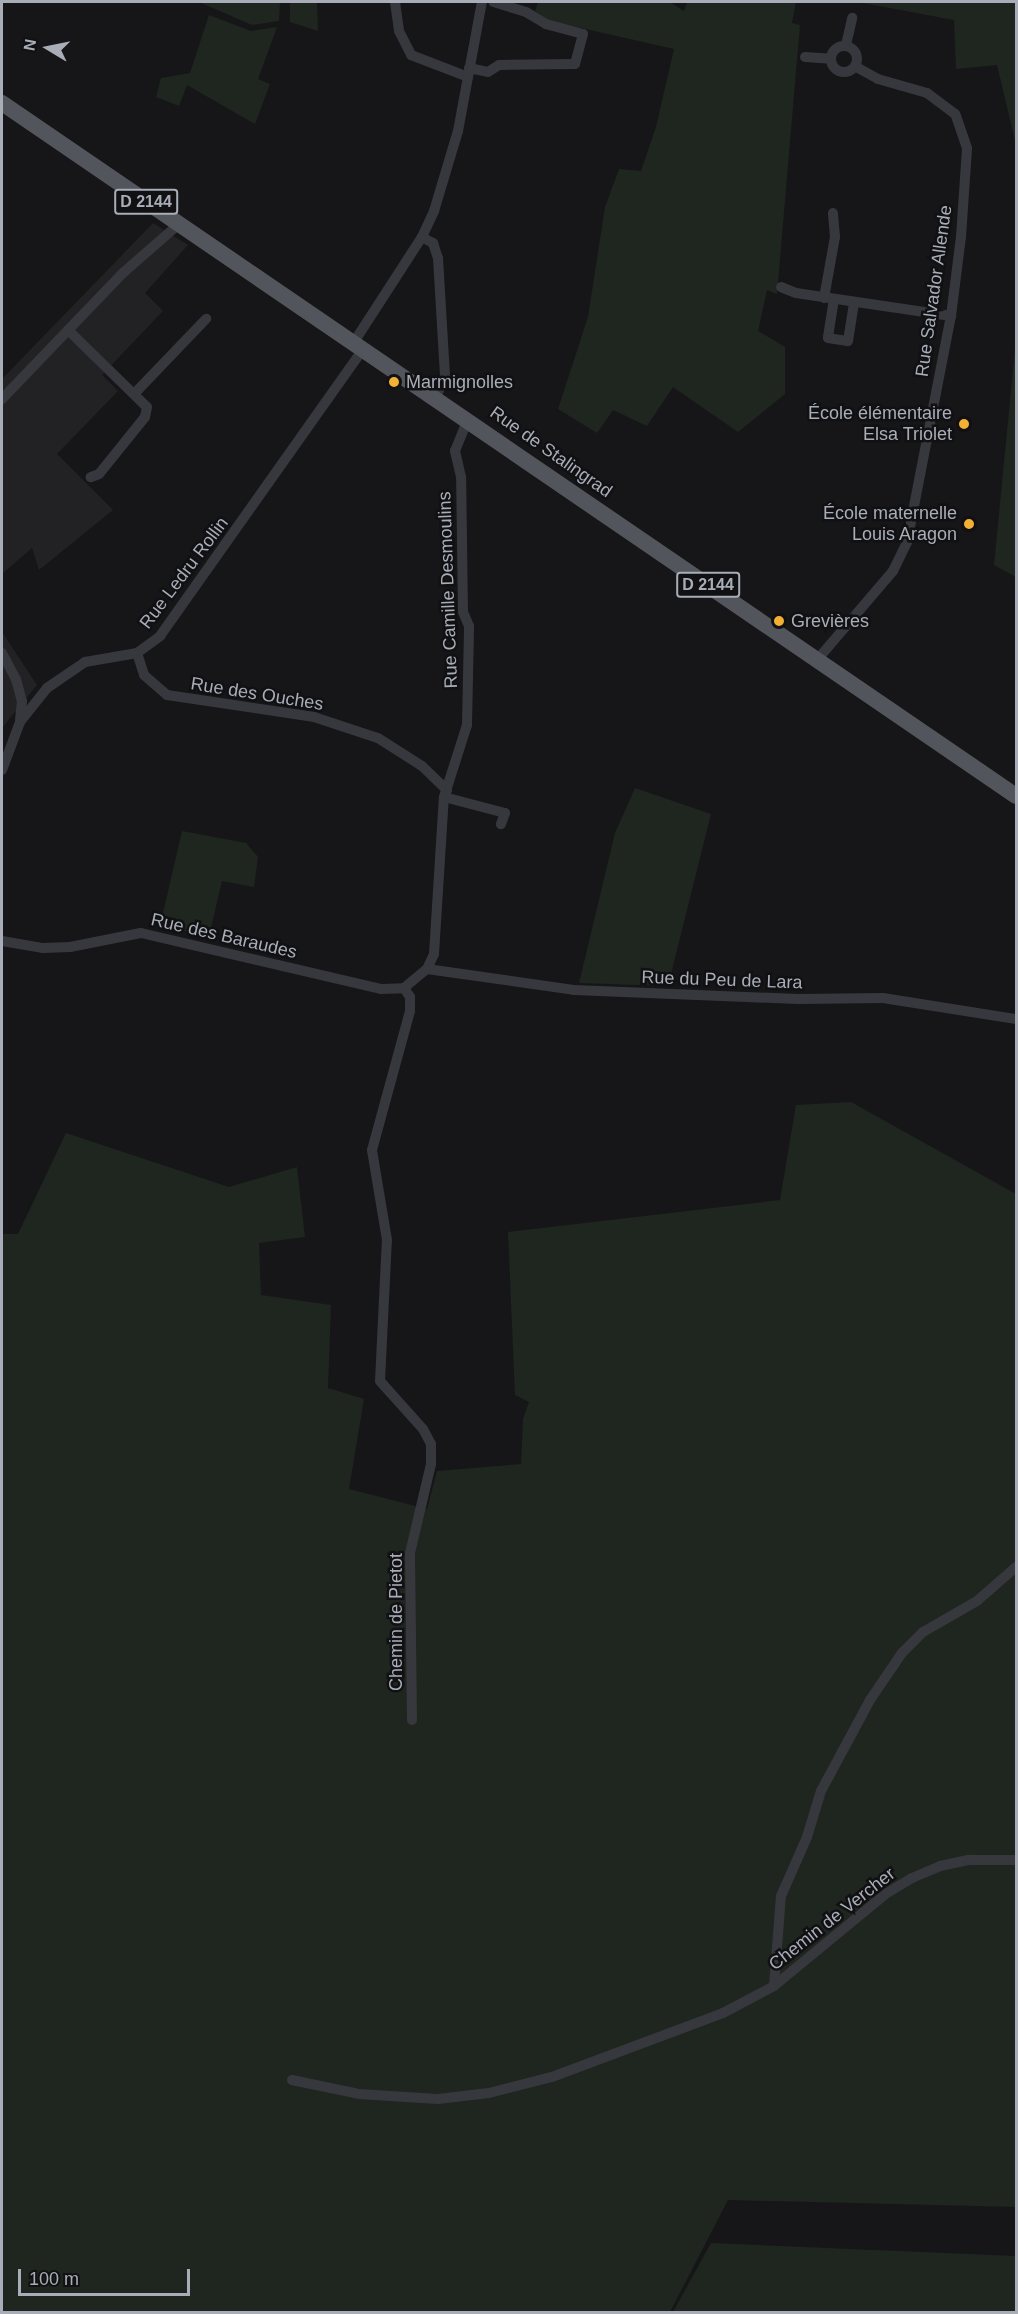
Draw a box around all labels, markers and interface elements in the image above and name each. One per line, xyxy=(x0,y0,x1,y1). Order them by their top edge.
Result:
north arrow xyxy=(18,18,78,78)
text: N xyxy=(20,38,39,52)
road number: D 2144 xyxy=(113,189,179,215)
street label: Rue Salvador Allende xyxy=(911,203,957,379)
place label: Marmignolles xyxy=(406,371,513,393)
marker: Marmignolles xyxy=(387,375,401,389)
street label: Rue de Stalingrad xyxy=(486,402,616,502)
place label: École élémentaire Elsa Triolet xyxy=(808,403,952,446)
marker: École élémentaire Elsa Triolet xyxy=(957,417,971,431)
street label: Rue Camille Desmoulins xyxy=(434,491,462,689)
place label: École maternelle Louis Aragon xyxy=(823,503,957,546)
street label: Rue Ledru Rollin xyxy=(135,513,233,633)
marker: École maternelle Louis Aragon xyxy=(962,517,976,531)
road number: D 2144 xyxy=(675,572,741,598)
place label: Grevières xyxy=(791,610,869,632)
marker: Grevières xyxy=(772,614,786,628)
street label: Rue des Ouches xyxy=(189,673,325,715)
street label: Rue des Baraudes xyxy=(149,909,299,963)
street label: Rue du Peu de Lara xyxy=(641,966,803,994)
street label: Chemin de Pietot xyxy=(385,1553,407,1691)
street label: Chemin de Vercher xyxy=(765,1863,899,1975)
scale bar xyxy=(21,2257,194,2295)
text: 100 m xyxy=(29,2269,79,2289)

